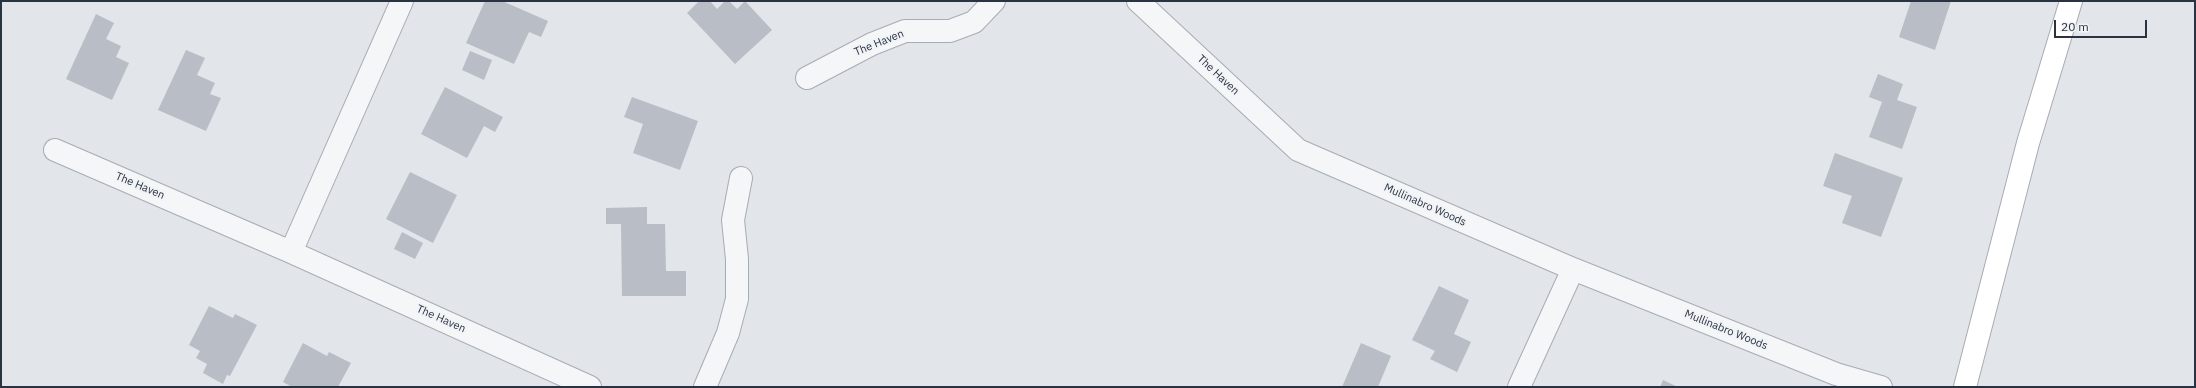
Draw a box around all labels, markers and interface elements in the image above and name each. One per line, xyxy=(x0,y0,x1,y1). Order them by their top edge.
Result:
scale bar xyxy=(2056,12,2149,38)
text: 20 m xyxy=(2061,19,2089,34)
street label: The Haven xyxy=(852,27,906,59)
street label: The Haven xyxy=(1194,52,1242,98)
street label: The Haven xyxy=(113,170,167,202)
street label: Mullinabro Woods xyxy=(1382,181,1468,229)
street label: The Haven xyxy=(414,302,468,336)
street label: Mullinabro Woods xyxy=(1682,307,1770,353)

